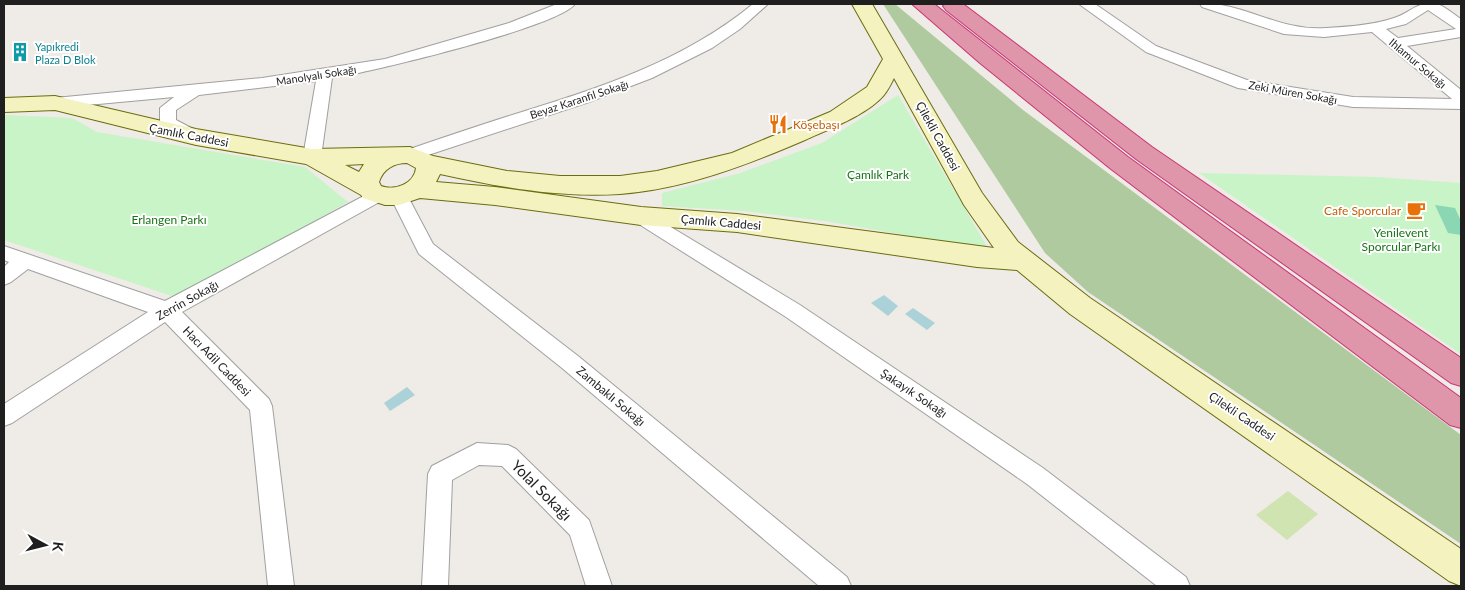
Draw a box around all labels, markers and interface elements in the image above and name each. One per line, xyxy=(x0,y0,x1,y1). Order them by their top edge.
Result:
street label: Ihlamur Sokağı xyxy=(1387,35,1449,91)
place label: Yapıkredi Plaza D Blok xyxy=(35,40,96,66)
building icon: Yapıkredi Plaza D Blok xyxy=(9,41,31,63)
street label: Manolyalı Sokağı xyxy=(275,62,357,88)
street label: Beyaz Karanfil Sokağı xyxy=(528,77,630,121)
street label: Zeki Müren Sokağı xyxy=(1248,78,1338,106)
street label: Çilekli Caddesi xyxy=(913,99,963,173)
restaurant icon: Köşebaşı xyxy=(767,113,789,135)
place label: Köşebaşı xyxy=(793,117,840,132)
street label: Çamlık Caddesi xyxy=(148,120,230,150)
park label: Çamlık Park xyxy=(847,167,910,182)
cafe icon: Cafe Sporcular xyxy=(1405,199,1427,221)
place label: Cafe Sporcular xyxy=(1324,203,1402,218)
street label: Çamlık Caddesi xyxy=(680,211,762,233)
park label: Erlangen Parkı xyxy=(131,212,207,227)
park label: Yenilevent Sporcular Parkı xyxy=(1362,225,1440,254)
street label: Zerrin Sokağı xyxy=(153,277,221,323)
street label: Hacı Adil Caddesi xyxy=(180,323,254,399)
street label: Zambaklı Sokağı xyxy=(574,363,648,429)
street label: Şakayık Sokağı xyxy=(878,365,950,421)
street label: Çilekli Caddesi xyxy=(1206,388,1278,444)
street label: Yolal Sokağı xyxy=(508,456,576,524)
north arrow xyxy=(20,520,70,570)
text: K xyxy=(49,541,67,553)

